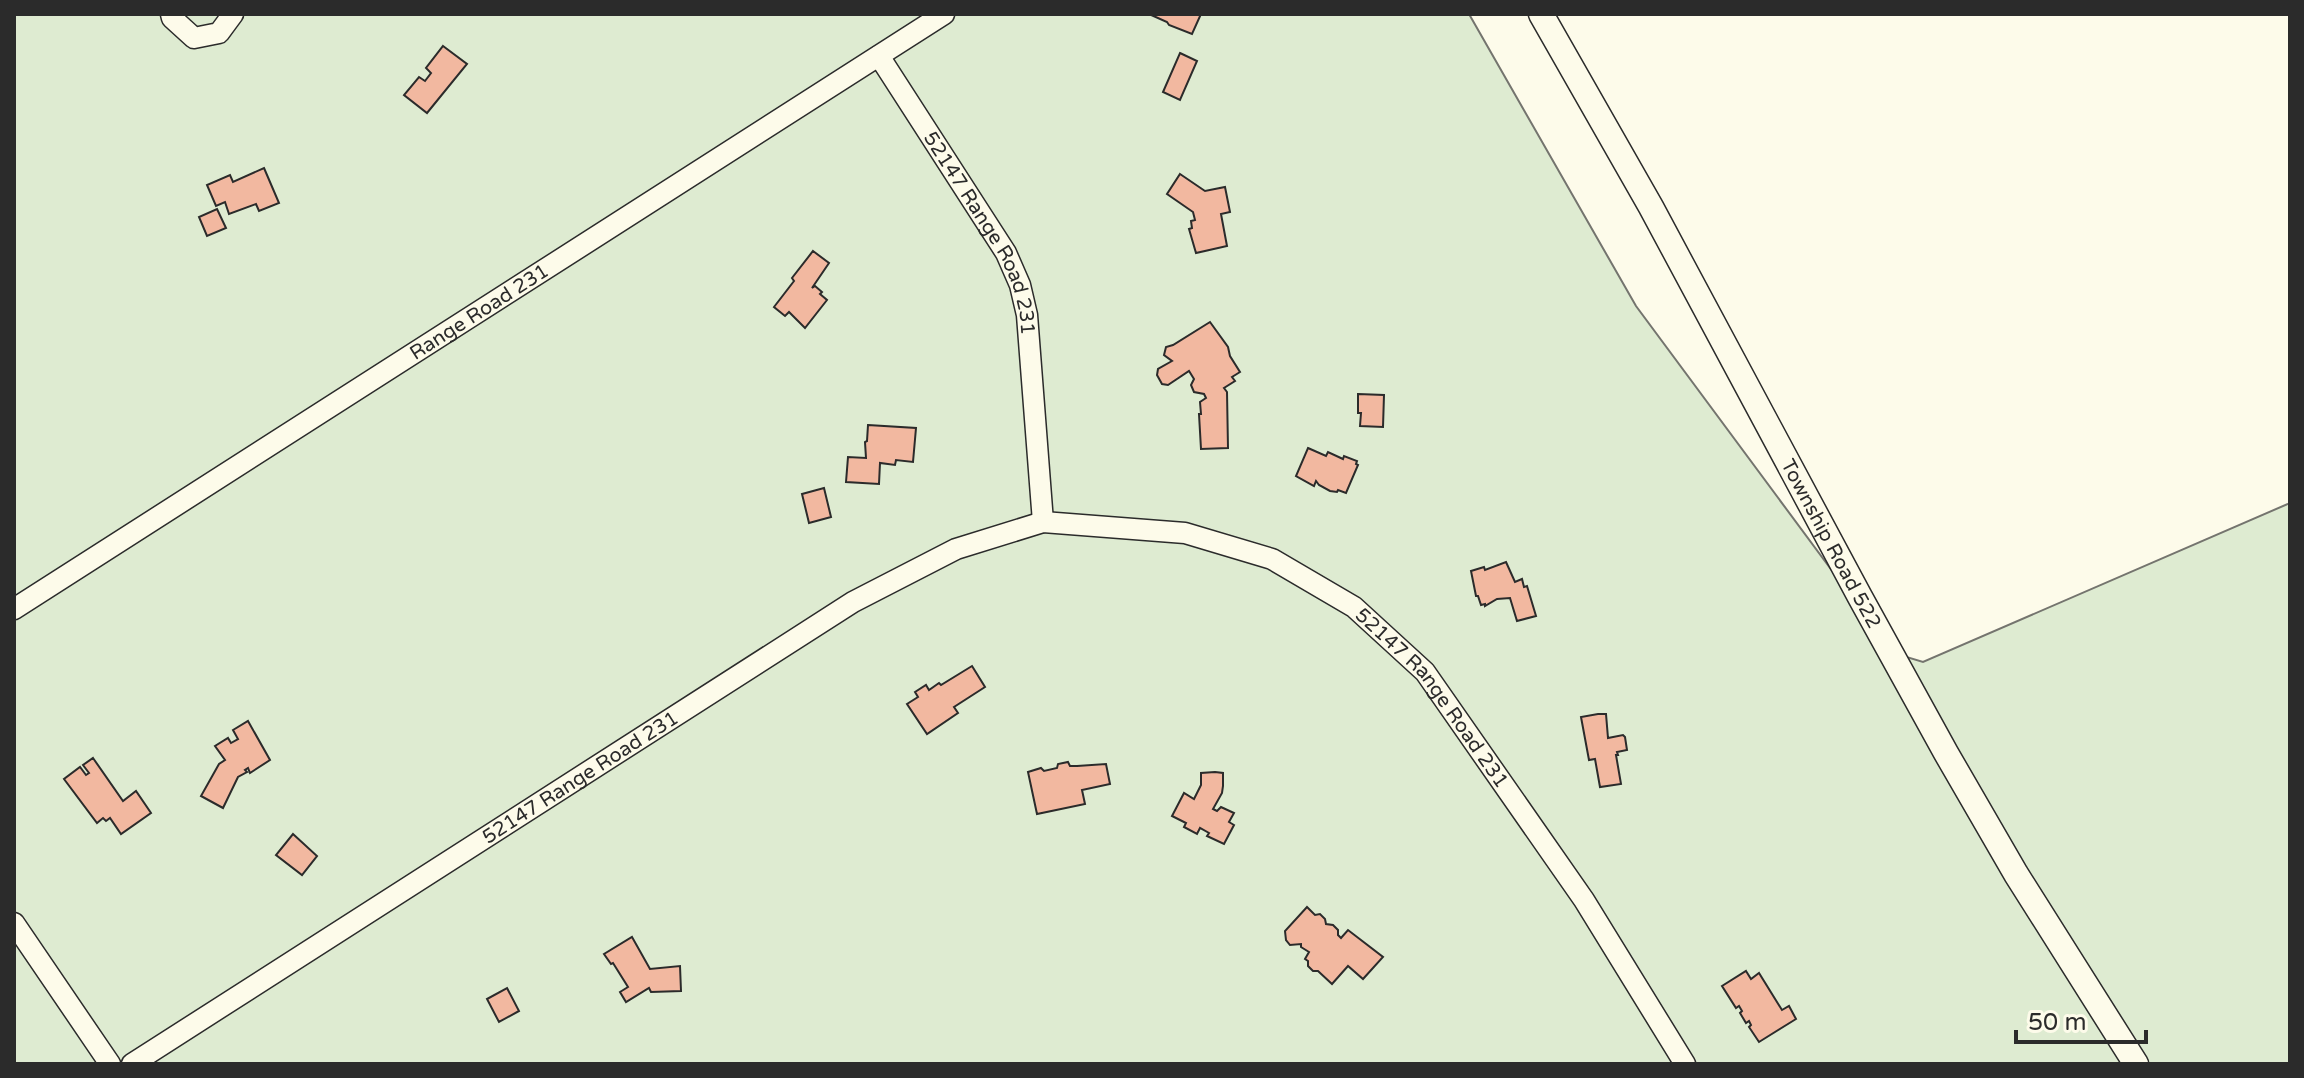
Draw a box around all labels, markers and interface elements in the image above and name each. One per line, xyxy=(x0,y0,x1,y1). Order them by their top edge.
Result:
street label: 52147 Range Road 231 xyxy=(918,127,1040,336)
street label: Range Road 231 xyxy=(406,259,553,366)
street label: Township Road 522 xyxy=(1775,455,1886,633)
street label: 52147 Range Road 231 xyxy=(1350,603,1513,793)
street label: 52147 Range Road 231 xyxy=(478,706,683,849)
scale bar xyxy=(2016,994,2146,1044)
text: 50 m xyxy=(2028,1008,2086,1037)

